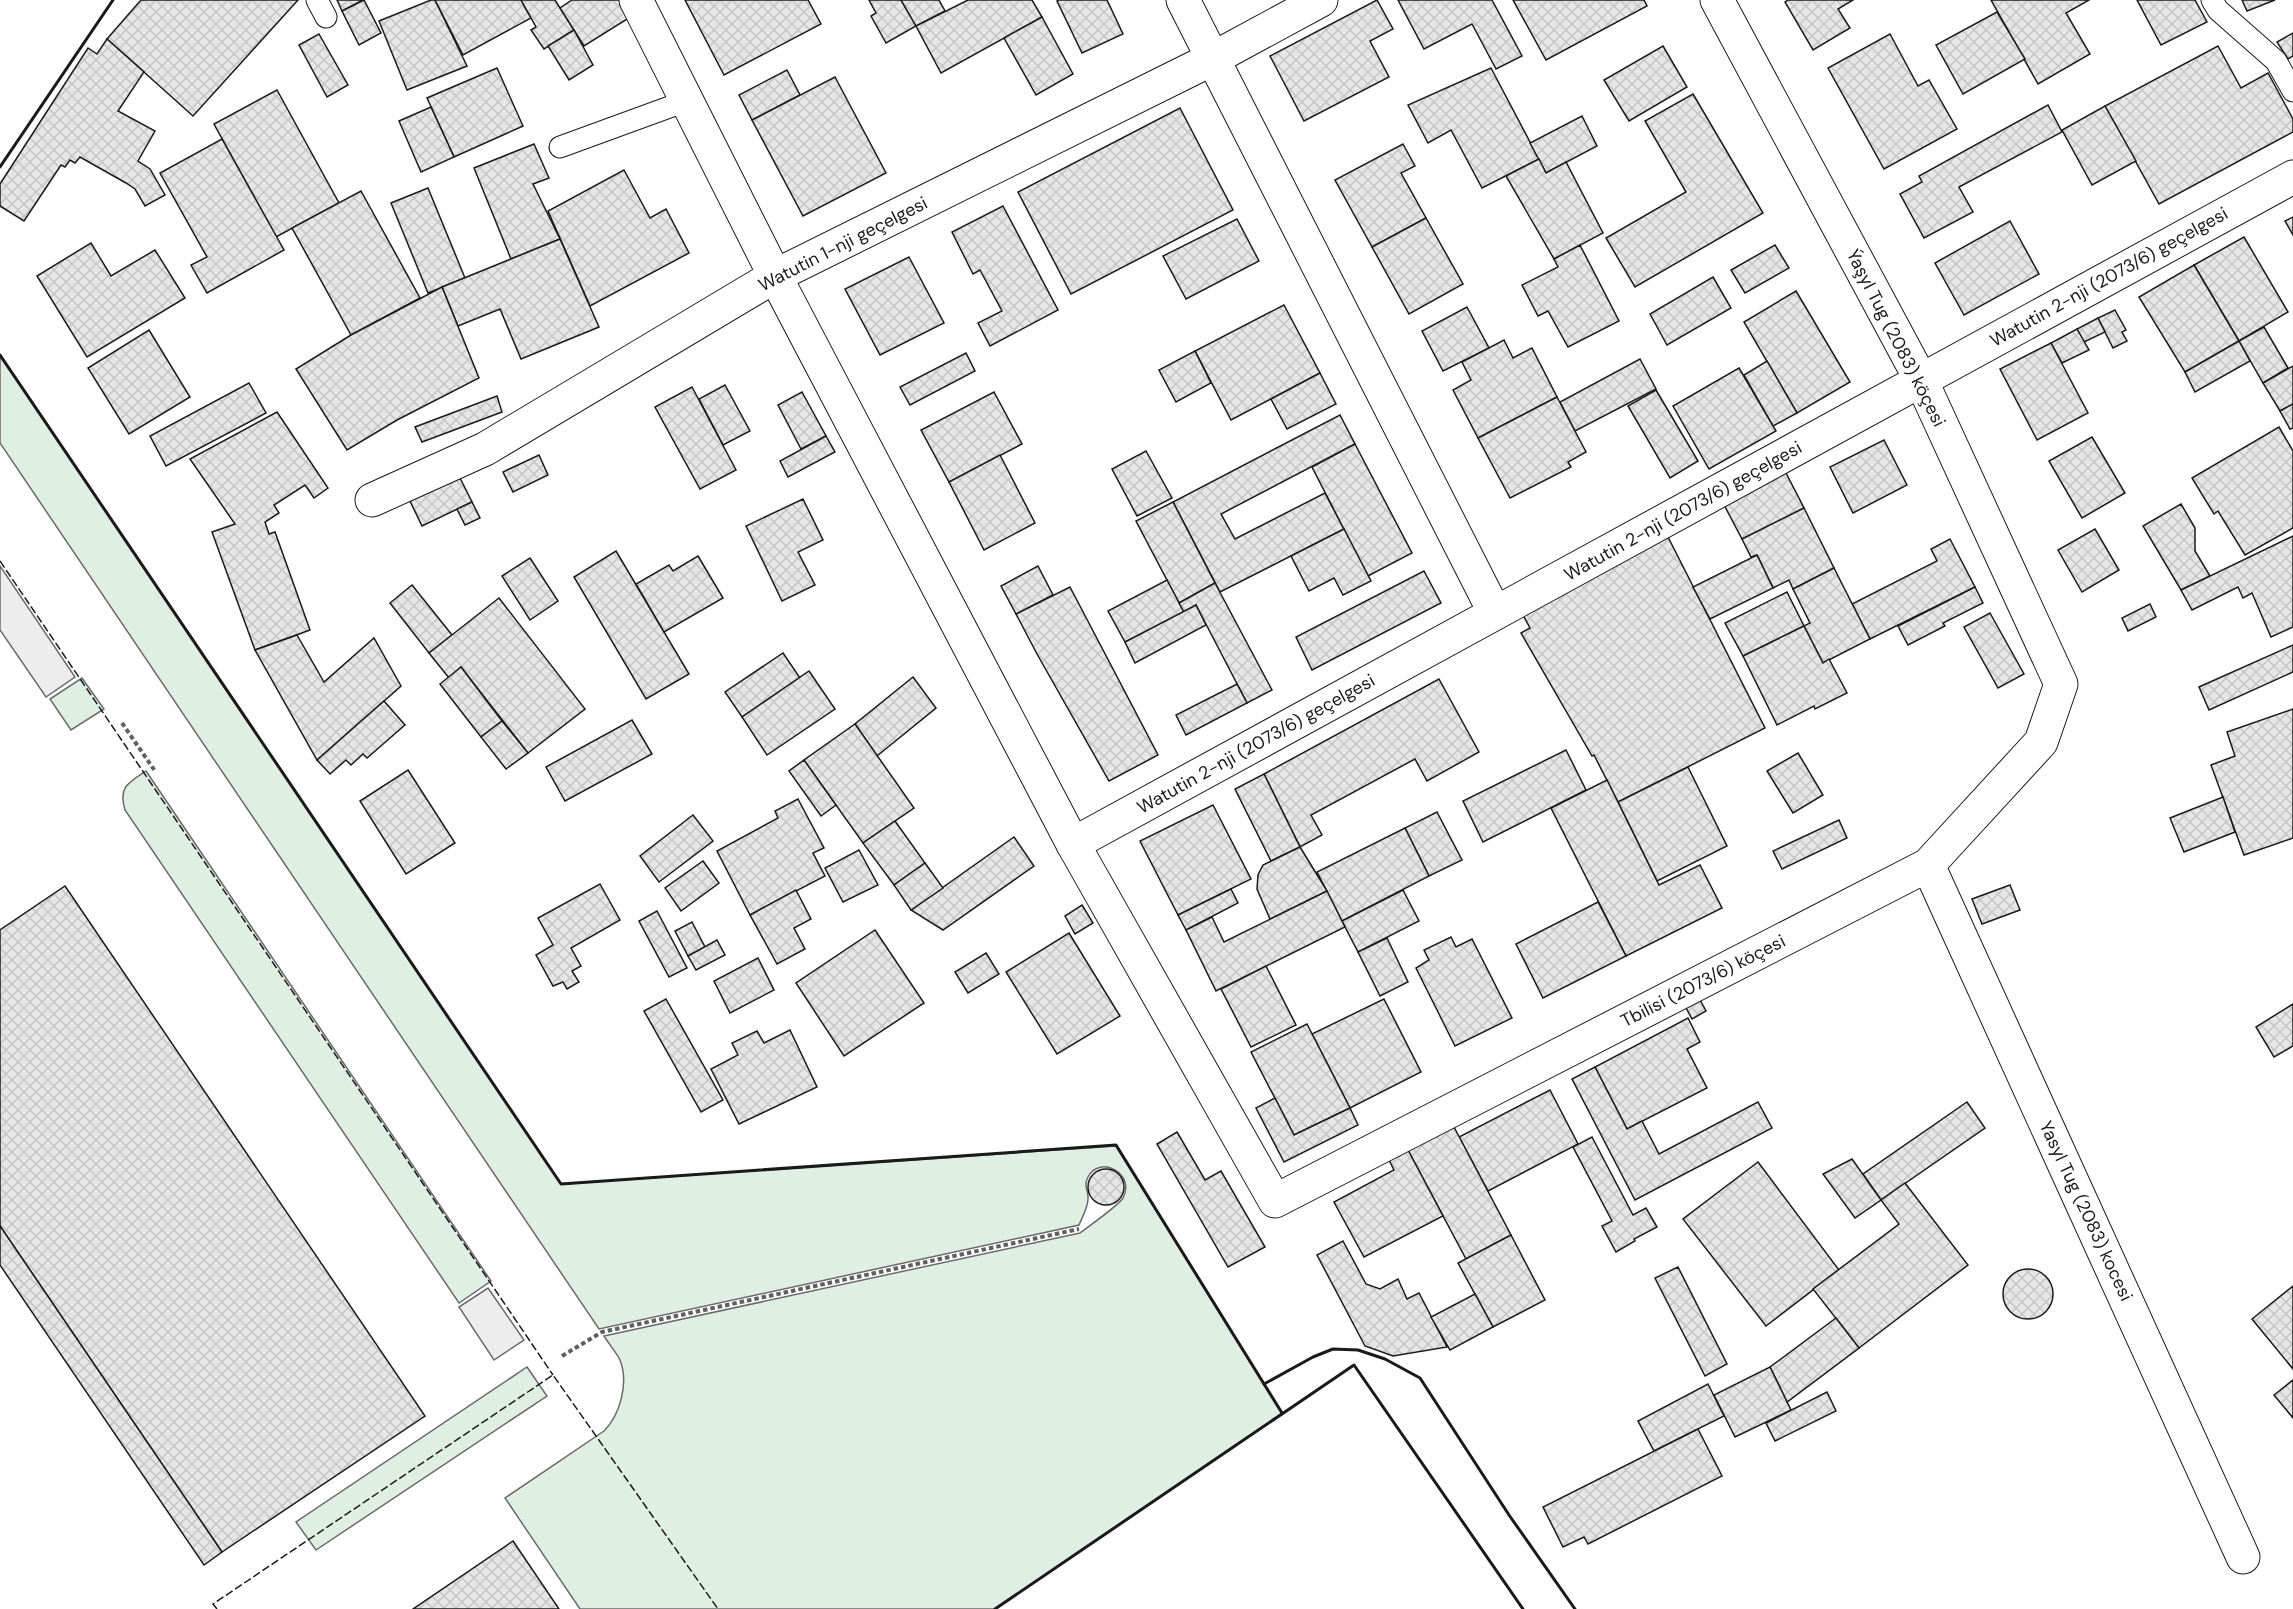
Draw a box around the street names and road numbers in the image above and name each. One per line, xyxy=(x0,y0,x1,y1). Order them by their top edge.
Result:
street label: Watutin 1-nji geçelgesi xyxy=(754,191,932,297)
street label: Watutin 2-nji (2073/6) geçelgesi xyxy=(1986,201,2232,353)
street label: Ýaşyl Tug (2083) köçesi xyxy=(1841,245,1951,431)
street label: Watutin 2-nji (2073/6) geçelgesi xyxy=(1560,435,1806,587)
street label: Watutin 2-nji (2073/6) geçelgesi xyxy=(1133,668,1379,820)
street label: Tbilisi (2073/6) köçesi xyxy=(1617,929,1789,1033)
street label: Yasyl Tug (2083) kocesi xyxy=(2034,1117,2138,1305)

